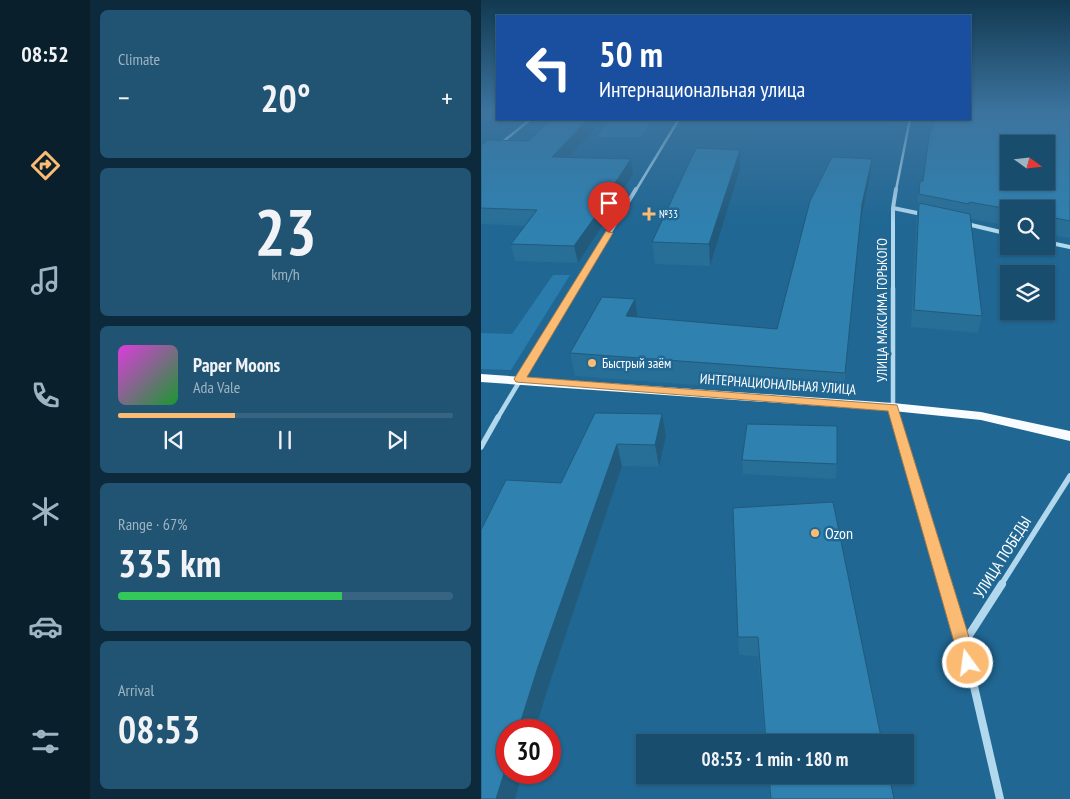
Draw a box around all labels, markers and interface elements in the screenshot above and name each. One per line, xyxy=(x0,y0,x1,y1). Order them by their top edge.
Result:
text: 50 m xyxy=(599,31,663,77)
icon: left xyxy=(516,35,581,100)
text: 08:52 xyxy=(21,40,69,68)
text: Climate xyxy=(118,49,160,69)
text: 20° xyxy=(260,73,311,122)
text: Интернациональная улица xyxy=(599,75,805,103)
text: − xyxy=(118,79,130,116)
text: + xyxy=(441,79,453,116)
north arrow xyxy=(1000,135,1055,190)
map controls xyxy=(1000,135,1055,320)
icon: directions xyxy=(28,148,63,183)
pin xyxy=(588,182,630,233)
text: 23 xyxy=(254,189,317,273)
icon: arrive xyxy=(595,189,623,217)
button: search xyxy=(1000,200,1055,255)
place label: №33 xyxy=(659,207,678,221)
marker: №33 xyxy=(643,208,655,220)
street label: УЛИЦА МАКСИМА ГОРЬКОГО xyxy=(873,238,891,382)
icon: music xyxy=(28,263,63,298)
text: km/h xyxy=(271,264,300,284)
button: layers xyxy=(1000,265,1055,320)
text: Paper Moons xyxy=(193,353,280,377)
place label: Быстрый заём xyxy=(602,354,671,372)
marker: Быстрый заём xyxy=(586,357,598,369)
street label: ИНТЕРНАЦИОНАЛЬНАЯ УЛИЦА xyxy=(699,370,857,398)
text: Ada Vale xyxy=(193,377,240,397)
icon: phone xyxy=(28,378,63,413)
icon: previous xyxy=(160,426,188,454)
icon: pause xyxy=(271,426,299,454)
icon: next xyxy=(383,426,411,454)
icon: climate xyxy=(28,494,63,529)
street label: УЛИЦА ПОБЕДЫ xyxy=(969,512,1035,602)
text: Range · 67% xyxy=(118,514,187,534)
place label: Ozon xyxy=(825,523,853,543)
marker: Ozon xyxy=(809,527,821,539)
text: 335 km xyxy=(118,538,221,587)
icon: car xyxy=(28,609,63,644)
position arrow xyxy=(941,636,993,688)
text: Arrival xyxy=(118,680,154,700)
text: 08:53 xyxy=(118,704,200,753)
speed limit sign: 30 xyxy=(496,719,561,784)
icon: filters xyxy=(28,724,63,759)
text: 08:53 · 1 min · 180 m xyxy=(702,747,848,771)

